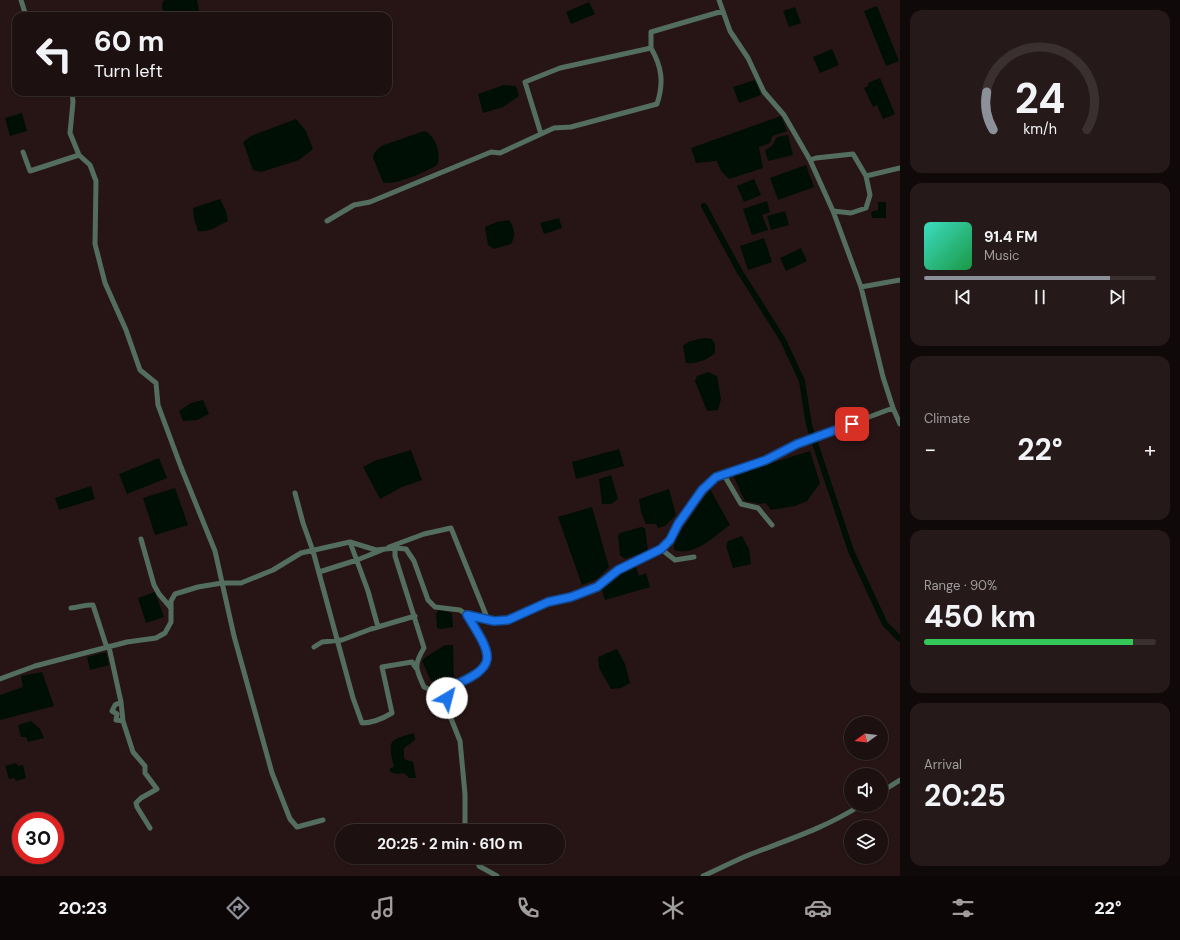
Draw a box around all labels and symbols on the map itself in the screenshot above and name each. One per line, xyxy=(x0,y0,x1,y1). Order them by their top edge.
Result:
pin xyxy=(835,407,869,441)
position arrow xyxy=(426,677,468,719)
north arrow xyxy=(844,716,888,760)
speed limit sign: 30 xyxy=(12,812,64,864)

